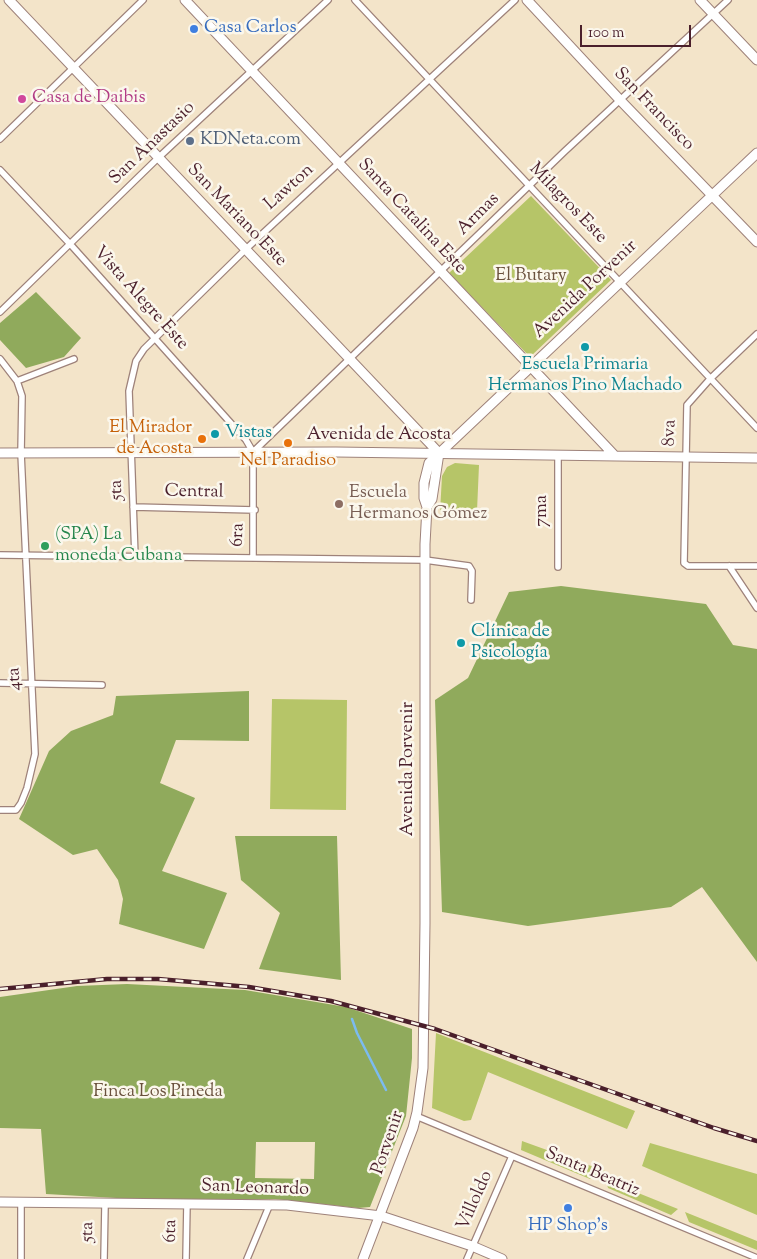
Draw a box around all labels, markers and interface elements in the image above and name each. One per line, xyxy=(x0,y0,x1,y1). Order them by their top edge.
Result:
scale bar xyxy=(582,15,693,47)
place label: Casa Carlos xyxy=(204,18,296,40)
marker: Casa Carlos xyxy=(188,23,200,35)
text: 100 m xyxy=(588,23,624,44)
street label: San Francisco xyxy=(608,64,698,156)
place label: Casa de Daibis xyxy=(32,88,145,110)
marker: Casa de Daibis xyxy=(16,93,28,105)
street label: San Anastasio xyxy=(106,98,200,190)
place label: KDNeta.com xyxy=(200,130,301,152)
marker: KDNeta.com xyxy=(184,135,196,147)
street label: Santa Catalina Este xyxy=(352,155,470,279)
street label: Milagros Este xyxy=(523,159,611,249)
street label: San Mariano Este xyxy=(181,160,291,272)
street label: Lawton xyxy=(261,160,319,216)
street label: Armas xyxy=(453,189,505,241)
street label: Avenida Porvenir xyxy=(529,236,643,344)
street label: Vista Alegre Este xyxy=(88,243,192,355)
park label: El Butary xyxy=(495,266,567,288)
marker: Escuela Primaria Hermanos Pino Machado xyxy=(579,341,591,353)
place label: Escuela Primaria Hermanos Pino Machado xyxy=(488,355,682,398)
place label: El Mirador de Acosta xyxy=(109,418,192,460)
street label: 8va xyxy=(660,419,682,447)
place label: Vistas xyxy=(225,423,272,445)
street label: Avenida de Acosta xyxy=(307,425,451,447)
marker: Vistas xyxy=(209,428,221,440)
marker: El Mirador de Acosta xyxy=(196,433,208,445)
marker: Nel Paradiso xyxy=(282,437,294,449)
place label: Nel Paradiso xyxy=(240,451,336,473)
street label: 5ta xyxy=(107,479,129,501)
street label: Central xyxy=(164,482,224,504)
place label: Escuela Hermanos Gómez xyxy=(349,483,487,526)
street label: 7ma xyxy=(532,495,554,527)
marker: Escuela Hermanos Gómez xyxy=(333,498,345,510)
street label: 6ra xyxy=(228,523,250,547)
place label: (SPA) La moneda Cubana xyxy=(55,525,182,568)
marker: (SPA) La moneda Cubana xyxy=(39,540,51,552)
place label: Clínica de Psicología xyxy=(471,622,550,664)
marker: Clínica de Psicología xyxy=(455,637,467,649)
street label: 4ta xyxy=(5,667,27,691)
street label: Avenida Porvenir xyxy=(398,702,420,836)
park label: Finca Los Pineda xyxy=(93,1082,223,1104)
street label: Porvenir xyxy=(368,1108,410,1178)
street label: Santa Beatriz xyxy=(542,1143,642,1203)
street label: Villoldo xyxy=(453,1168,499,1234)
street label: San Leonardo xyxy=(201,1176,309,1202)
marker: HP Shop's xyxy=(562,1202,574,1214)
place label: HP Shop's xyxy=(528,1216,608,1238)
street label: 6ta xyxy=(161,1219,183,1243)
street label: 5ta xyxy=(78,1222,100,1242)

